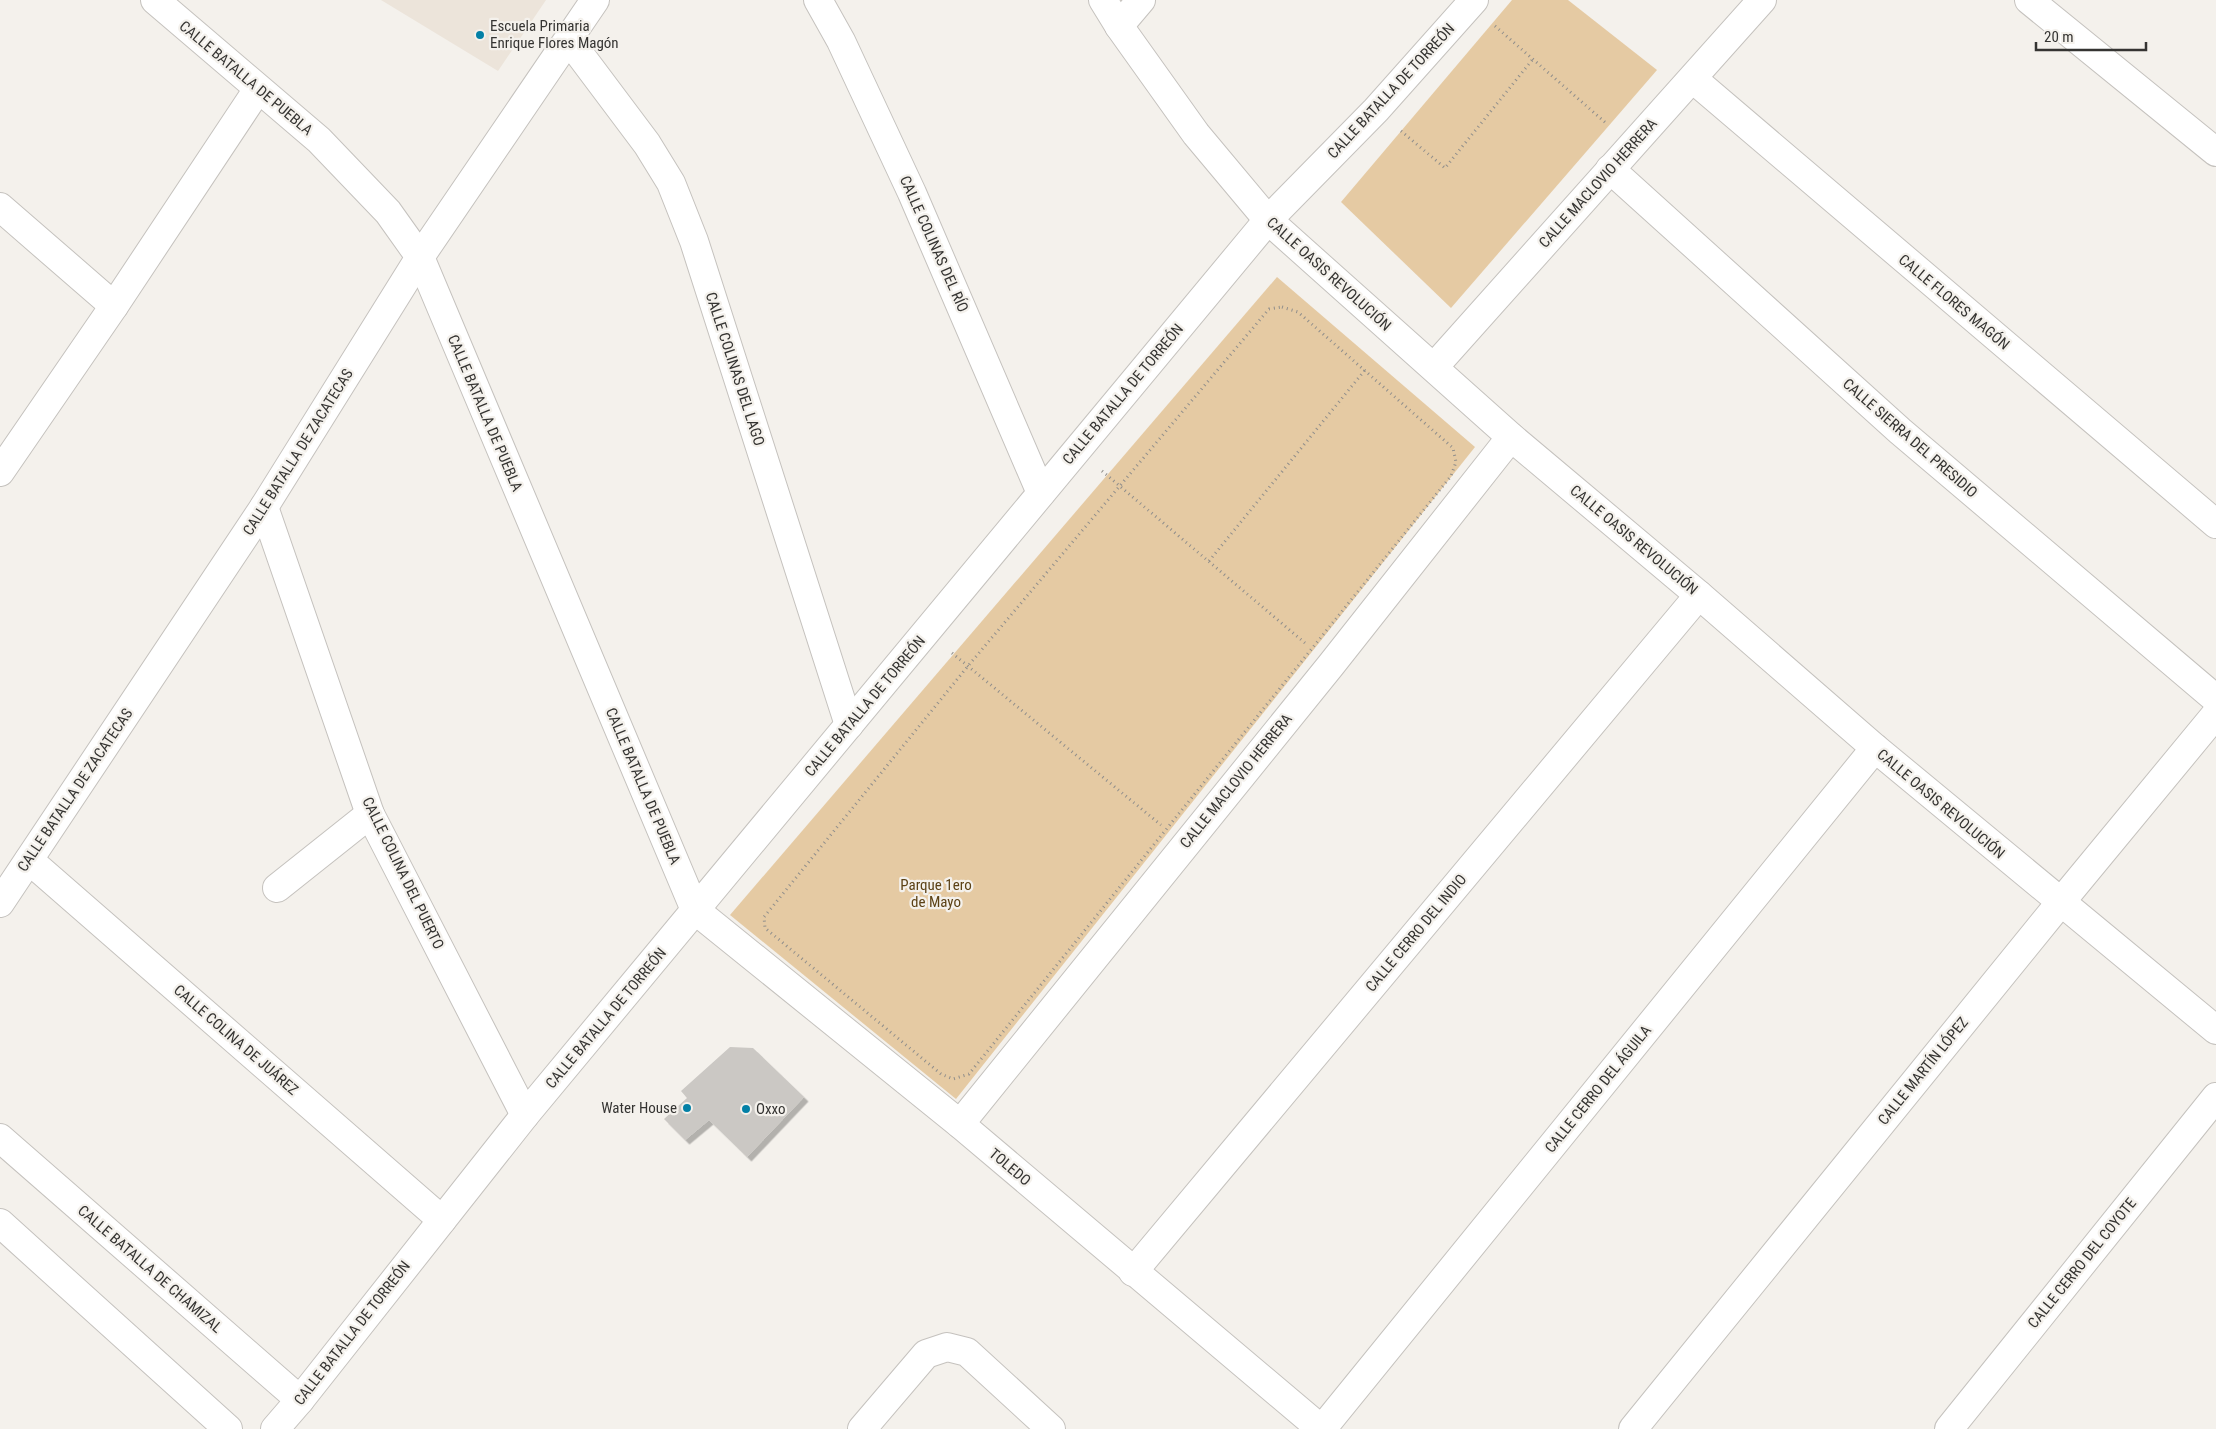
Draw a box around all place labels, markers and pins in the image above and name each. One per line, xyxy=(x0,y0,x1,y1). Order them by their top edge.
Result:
place label: Escuela Primaria Enrique Flores Magón xyxy=(490,17,619,52)
marker: Escuela Primaria Enrique Flores Magón xyxy=(474,29,486,41)
place label: Water House xyxy=(601,1099,677,1117)
place label: Oxxo xyxy=(756,1100,786,1118)
marker: Water House xyxy=(681,1102,693,1114)
marker: Oxxo xyxy=(740,1103,752,1115)

